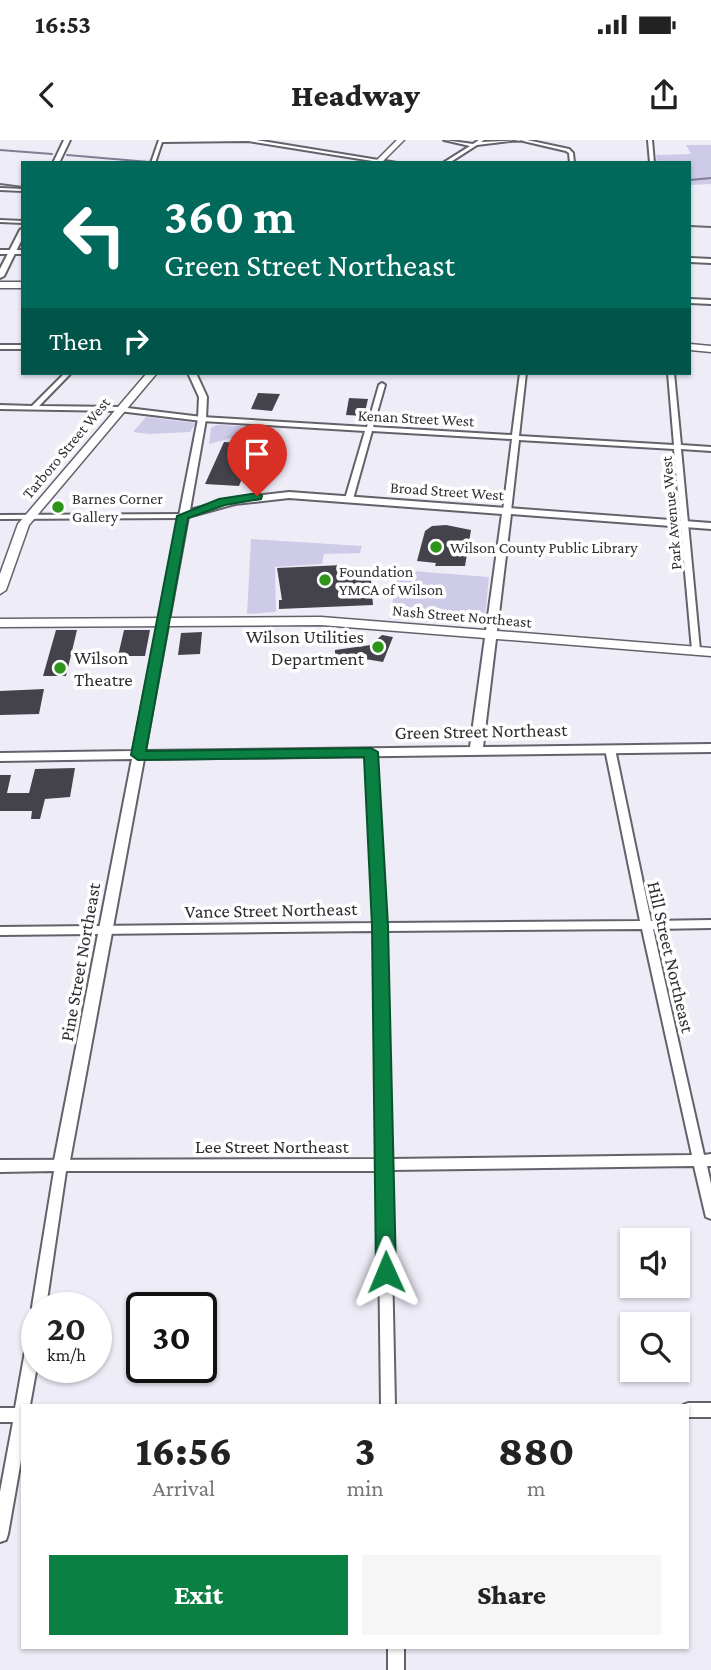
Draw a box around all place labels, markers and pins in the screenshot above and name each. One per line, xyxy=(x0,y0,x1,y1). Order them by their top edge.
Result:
pin xyxy=(227,424,287,496)
place label: Barnes Corner Gallery xyxy=(72,490,163,526)
marker: Barnes Corner Gallery xyxy=(50,499,66,515)
marker: Wilson County Public Library xyxy=(428,539,444,555)
place label: Wilson County Public Library xyxy=(450,539,638,557)
place label: Foundation YMCA of Wilson xyxy=(339,563,444,598)
marker: Foundation YMCA of Wilson xyxy=(317,572,333,588)
place label: Wilson Utilities Department xyxy=(246,626,365,669)
marker: Wilson Utilities Department xyxy=(370,639,386,655)
place label: Wilson Theatre xyxy=(74,647,133,690)
marker: Wilson Theatre xyxy=(52,660,68,676)

